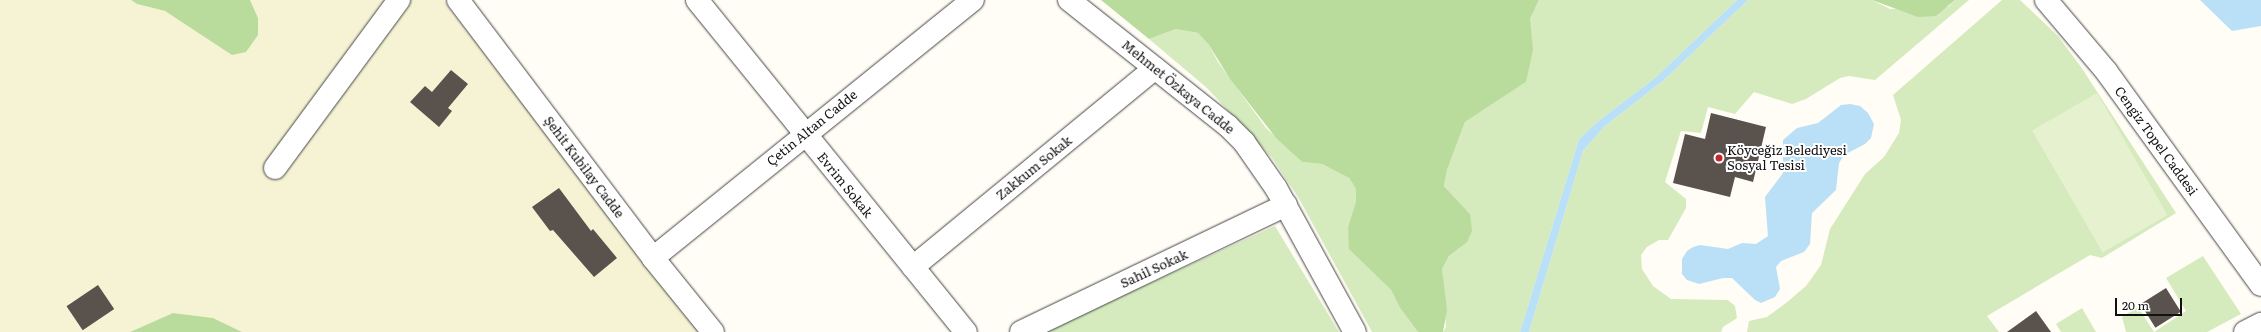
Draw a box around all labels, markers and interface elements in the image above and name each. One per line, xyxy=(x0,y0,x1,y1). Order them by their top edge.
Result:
street label: Mehmet Özkaya Cadde xyxy=(1119,37,1237,137)
street label: Cengiz Topel Caddesi xyxy=(2111,84,2201,198)
street label: Çetin Altan Cadde xyxy=(764,87,860,169)
street label: Şehit Kubilay Cadde xyxy=(541,113,627,221)
street label: Zakkum Sokak xyxy=(993,133,1075,203)
place label: Köyceğiz Belediyesi Sosyal Tesisi xyxy=(1727,143,1847,174)
street label: Evrim Sokak xyxy=(814,149,876,221)
marker: Köyceğiz Belediyesi Sosyal Tesisi xyxy=(1714,153,1724,163)
street label: Sahil Sokak xyxy=(1118,247,1190,291)
scale bar xyxy=(2117,290,2184,316)
text: 20 m xyxy=(2122,296,2149,314)

